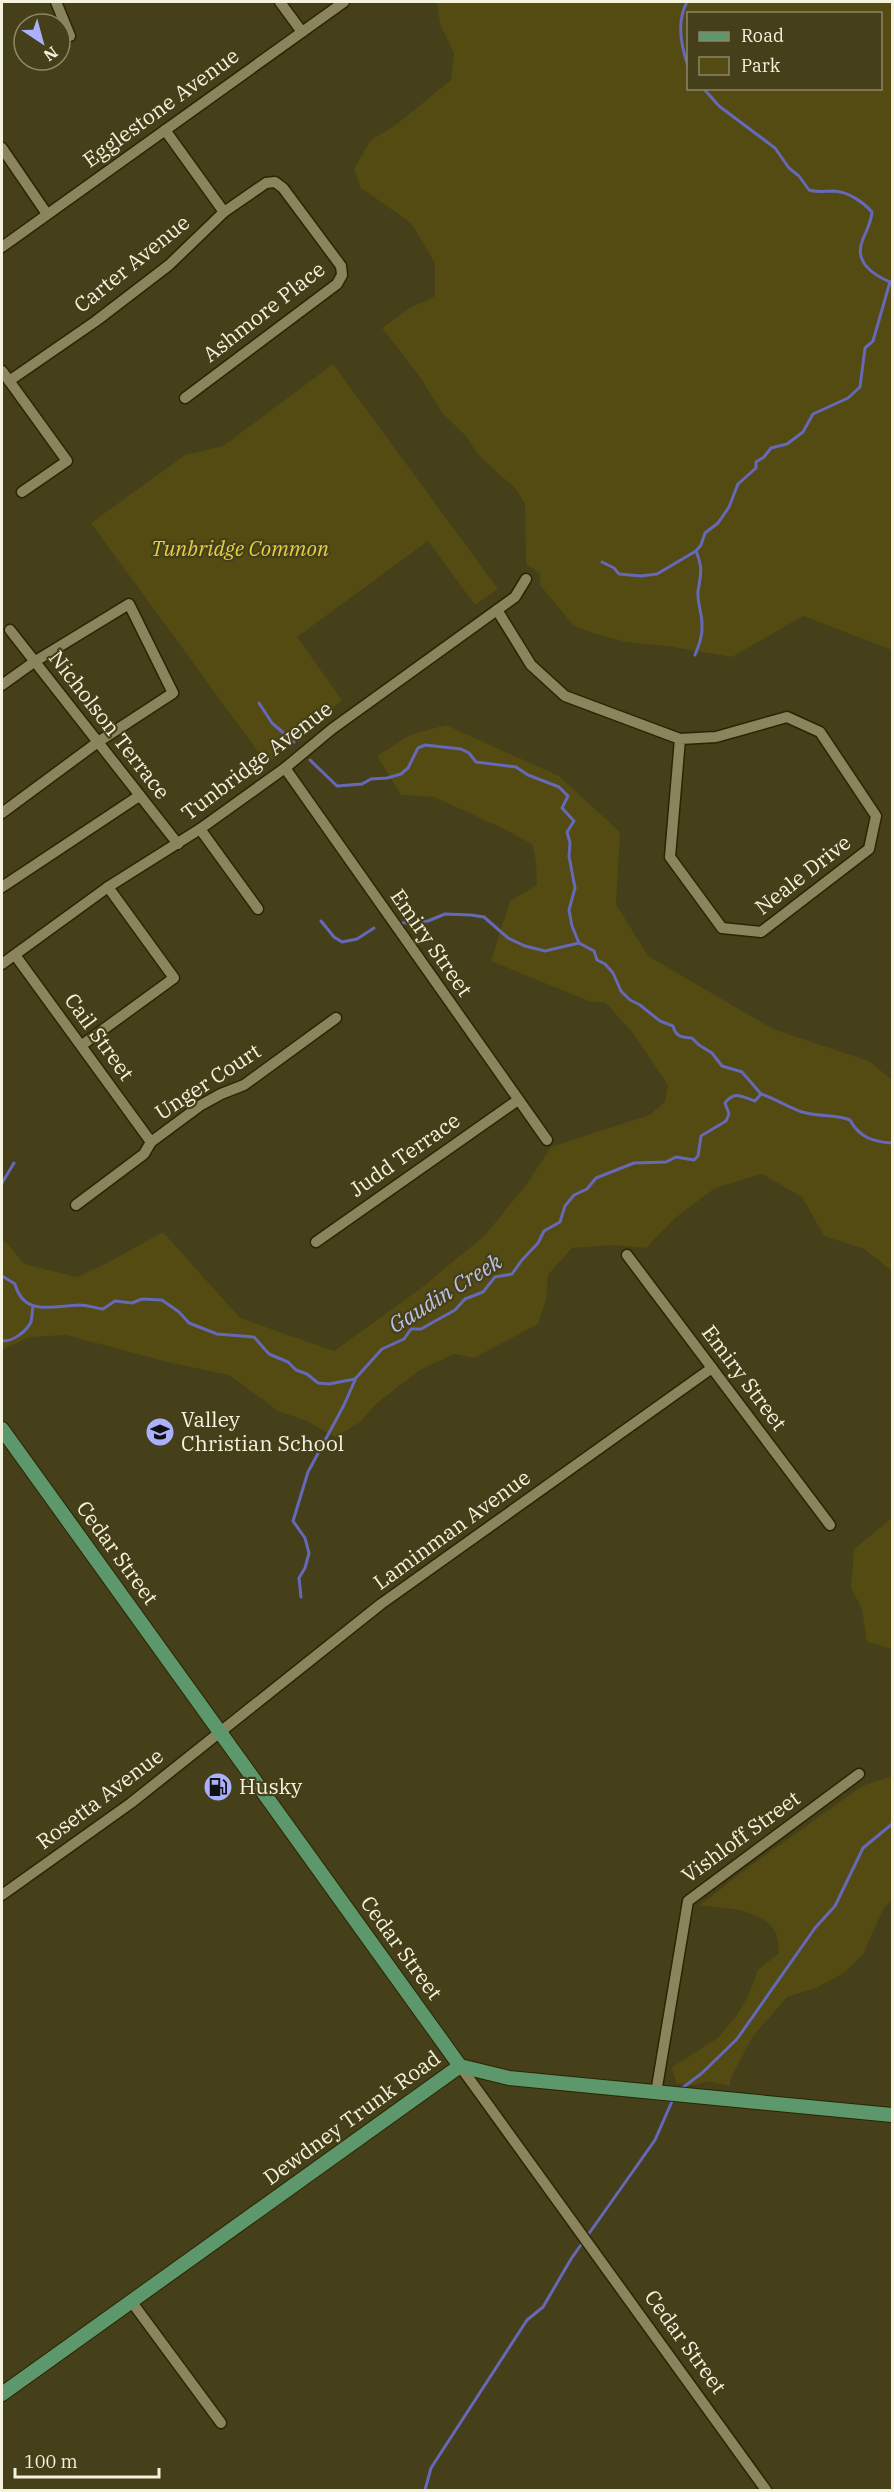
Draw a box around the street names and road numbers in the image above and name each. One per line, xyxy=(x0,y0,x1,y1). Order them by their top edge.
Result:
street label: Egglestone Avenue xyxy=(77,41,244,173)
street label: Carter Avenue xyxy=(68,208,195,318)
street label: Ashmore Place xyxy=(197,255,330,368)
street label: Nicholson Terrace xyxy=(43,644,177,804)
street label: Tunbridge Avenue xyxy=(175,694,338,826)
street label: Neale Drive xyxy=(749,828,856,921)
street label: Emiry Street xyxy=(384,883,479,1002)
street label: Cail Street xyxy=(59,987,141,1086)
street label: Unger Court xyxy=(149,1037,266,1126)
street label: Judd Terrace xyxy=(344,1106,465,1203)
street label: Emiry Street xyxy=(696,1319,794,1436)
street label: Laminman Avenue xyxy=(367,1463,536,1596)
street label: Cedar Street xyxy=(71,1495,165,1610)
street label: Rosetta Avenue xyxy=(30,1741,168,1855)
street label: Vishloff Street xyxy=(676,1784,805,1889)
street label: Cedar Street xyxy=(355,1890,449,2005)
street label: Dewdney Trunk Road xyxy=(257,2043,446,2191)
street label: Cedar Street xyxy=(639,2284,733,2399)

